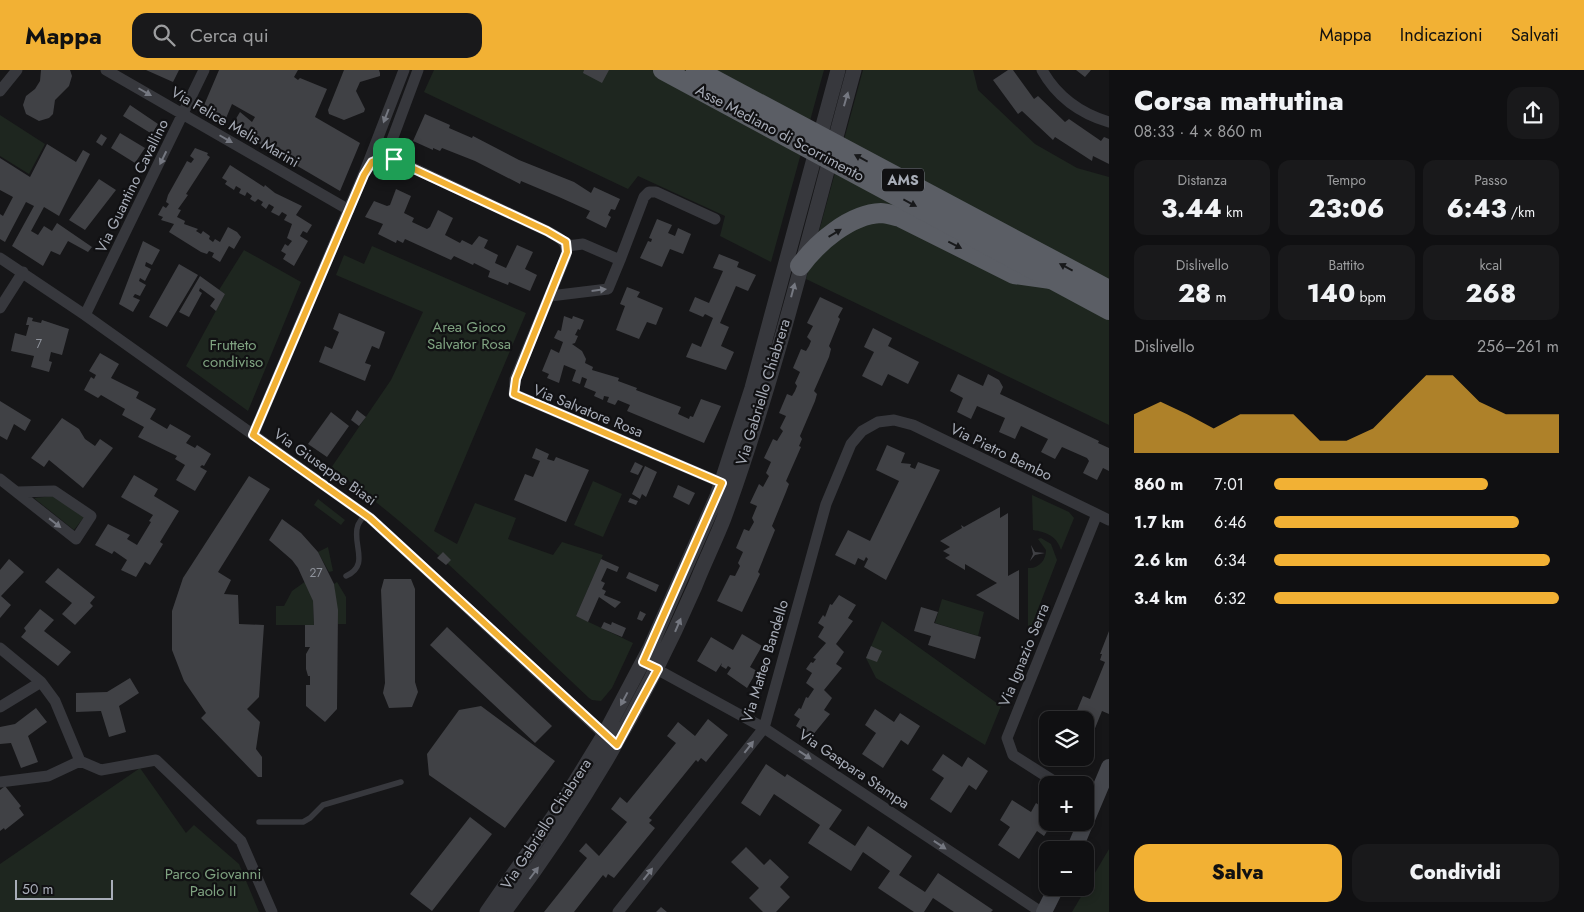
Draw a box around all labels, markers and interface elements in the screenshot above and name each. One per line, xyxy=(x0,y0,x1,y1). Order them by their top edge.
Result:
search box xyxy=(132,13,482,58)
text: Mappa xyxy=(25,18,102,53)
icon: search xyxy=(150,21,178,49)
text: Cerca qui xyxy=(190,22,269,49)
text: Mappa xyxy=(1319,22,1372,48)
text: Indicazioni xyxy=(1400,22,1483,48)
text: Salvati xyxy=(1511,22,1559,48)
street label: Asse Mediano di Scorrimento xyxy=(692,79,868,187)
text: Corsa mattutina xyxy=(1134,80,1344,121)
street label: Via Felice Melis Marini xyxy=(167,81,303,173)
button: share xyxy=(1507,87,1559,139)
one-way arrow xyxy=(138,88,152,96)
one-way arrow xyxy=(842,92,850,107)
one-way arrow xyxy=(382,108,389,123)
street label: Via Guantino Cavallino xyxy=(90,115,174,257)
text: 08:33 · 4 × 860 m xyxy=(1134,120,1262,143)
one-way arrow xyxy=(220,134,233,143)
pin xyxy=(373,138,415,180)
icon: arrive xyxy=(380,145,408,173)
one-way arrow xyxy=(158,151,166,165)
one-way arrow xyxy=(854,154,868,162)
road number: AMS xyxy=(882,168,924,192)
text: Distanza xyxy=(1177,170,1227,190)
text: Tempo xyxy=(1327,170,1366,190)
text: Passo xyxy=(1474,170,1507,190)
text: 3.44 xyxy=(1161,190,1222,226)
text: 23:06 xyxy=(1309,190,1384,226)
text: 6:43 xyxy=(1447,190,1507,226)
one-way arrow xyxy=(903,199,917,207)
text: km xyxy=(1222,202,1243,222)
text: /km xyxy=(1507,202,1535,222)
one-way arrow xyxy=(828,228,841,237)
one-way arrow xyxy=(948,241,963,249)
text: Dislivello xyxy=(1176,255,1229,275)
text: Battito xyxy=(1329,255,1364,275)
text: kcal xyxy=(1480,255,1502,275)
one-way arrow xyxy=(1059,263,1073,271)
text: 28 xyxy=(1178,275,1211,311)
text: 140 xyxy=(1307,275,1355,311)
text: 268 xyxy=(1465,275,1516,311)
one-way arrow xyxy=(790,282,798,297)
one-way arrow xyxy=(591,286,607,294)
text: m xyxy=(1211,287,1226,307)
text: bpm xyxy=(1355,287,1386,307)
park label: Area Gioco Salvator Rosa xyxy=(427,316,511,355)
street label: Via Gabriello Chiabrera xyxy=(730,316,796,468)
park label: Frutteto condiviso xyxy=(203,334,263,373)
house number: 7 xyxy=(36,335,43,353)
text: Dislivello xyxy=(1134,335,1194,358)
text: 256–261 m xyxy=(1477,335,1559,358)
street label: Via Salvatore Rosa xyxy=(530,379,646,443)
street label: Via Pietro Bembo xyxy=(946,418,1056,486)
street label: Via Giuseppe Biasi xyxy=(269,423,381,511)
text: 860 m xyxy=(1134,473,1183,496)
text: 7:01 xyxy=(1214,473,1244,496)
text: 1.7 km xyxy=(1134,511,1184,534)
text: 6:46 xyxy=(1214,511,1247,534)
one-way arrow xyxy=(49,517,62,528)
text: 2.6 km xyxy=(1134,549,1188,572)
text: 6:34 xyxy=(1214,549,1246,572)
house number: 27 xyxy=(309,564,323,582)
text: 3.4 km xyxy=(1134,587,1187,610)
text: 6:32 xyxy=(1214,587,1246,610)
street label: Via Matteo Bandello xyxy=(736,597,794,725)
street label: Via Ignazio Serra xyxy=(993,600,1055,710)
one-way arrow xyxy=(674,618,682,632)
one-way arrow xyxy=(619,692,628,706)
map controls xyxy=(1039,711,1094,896)
button: layers xyxy=(1039,711,1094,766)
street label: Via Gaspara Stampa xyxy=(794,724,914,814)
one-way arrow xyxy=(744,740,754,753)
one-way arrow xyxy=(798,750,811,759)
street label: Via Gabriello Chiabrera xyxy=(495,754,597,894)
button: + xyxy=(1039,776,1094,831)
one-way arrow xyxy=(933,840,947,849)
button: − xyxy=(1039,841,1094,896)
button: Salva xyxy=(1134,844,1342,902)
button: Condividi xyxy=(1352,844,1559,902)
park label: Parco Giovanni Paolo II xyxy=(165,863,261,902)
one-way arrow xyxy=(528,867,539,880)
one-way arrow xyxy=(643,867,653,881)
scale bar xyxy=(15,877,112,900)
text: 50 m xyxy=(22,879,53,899)

